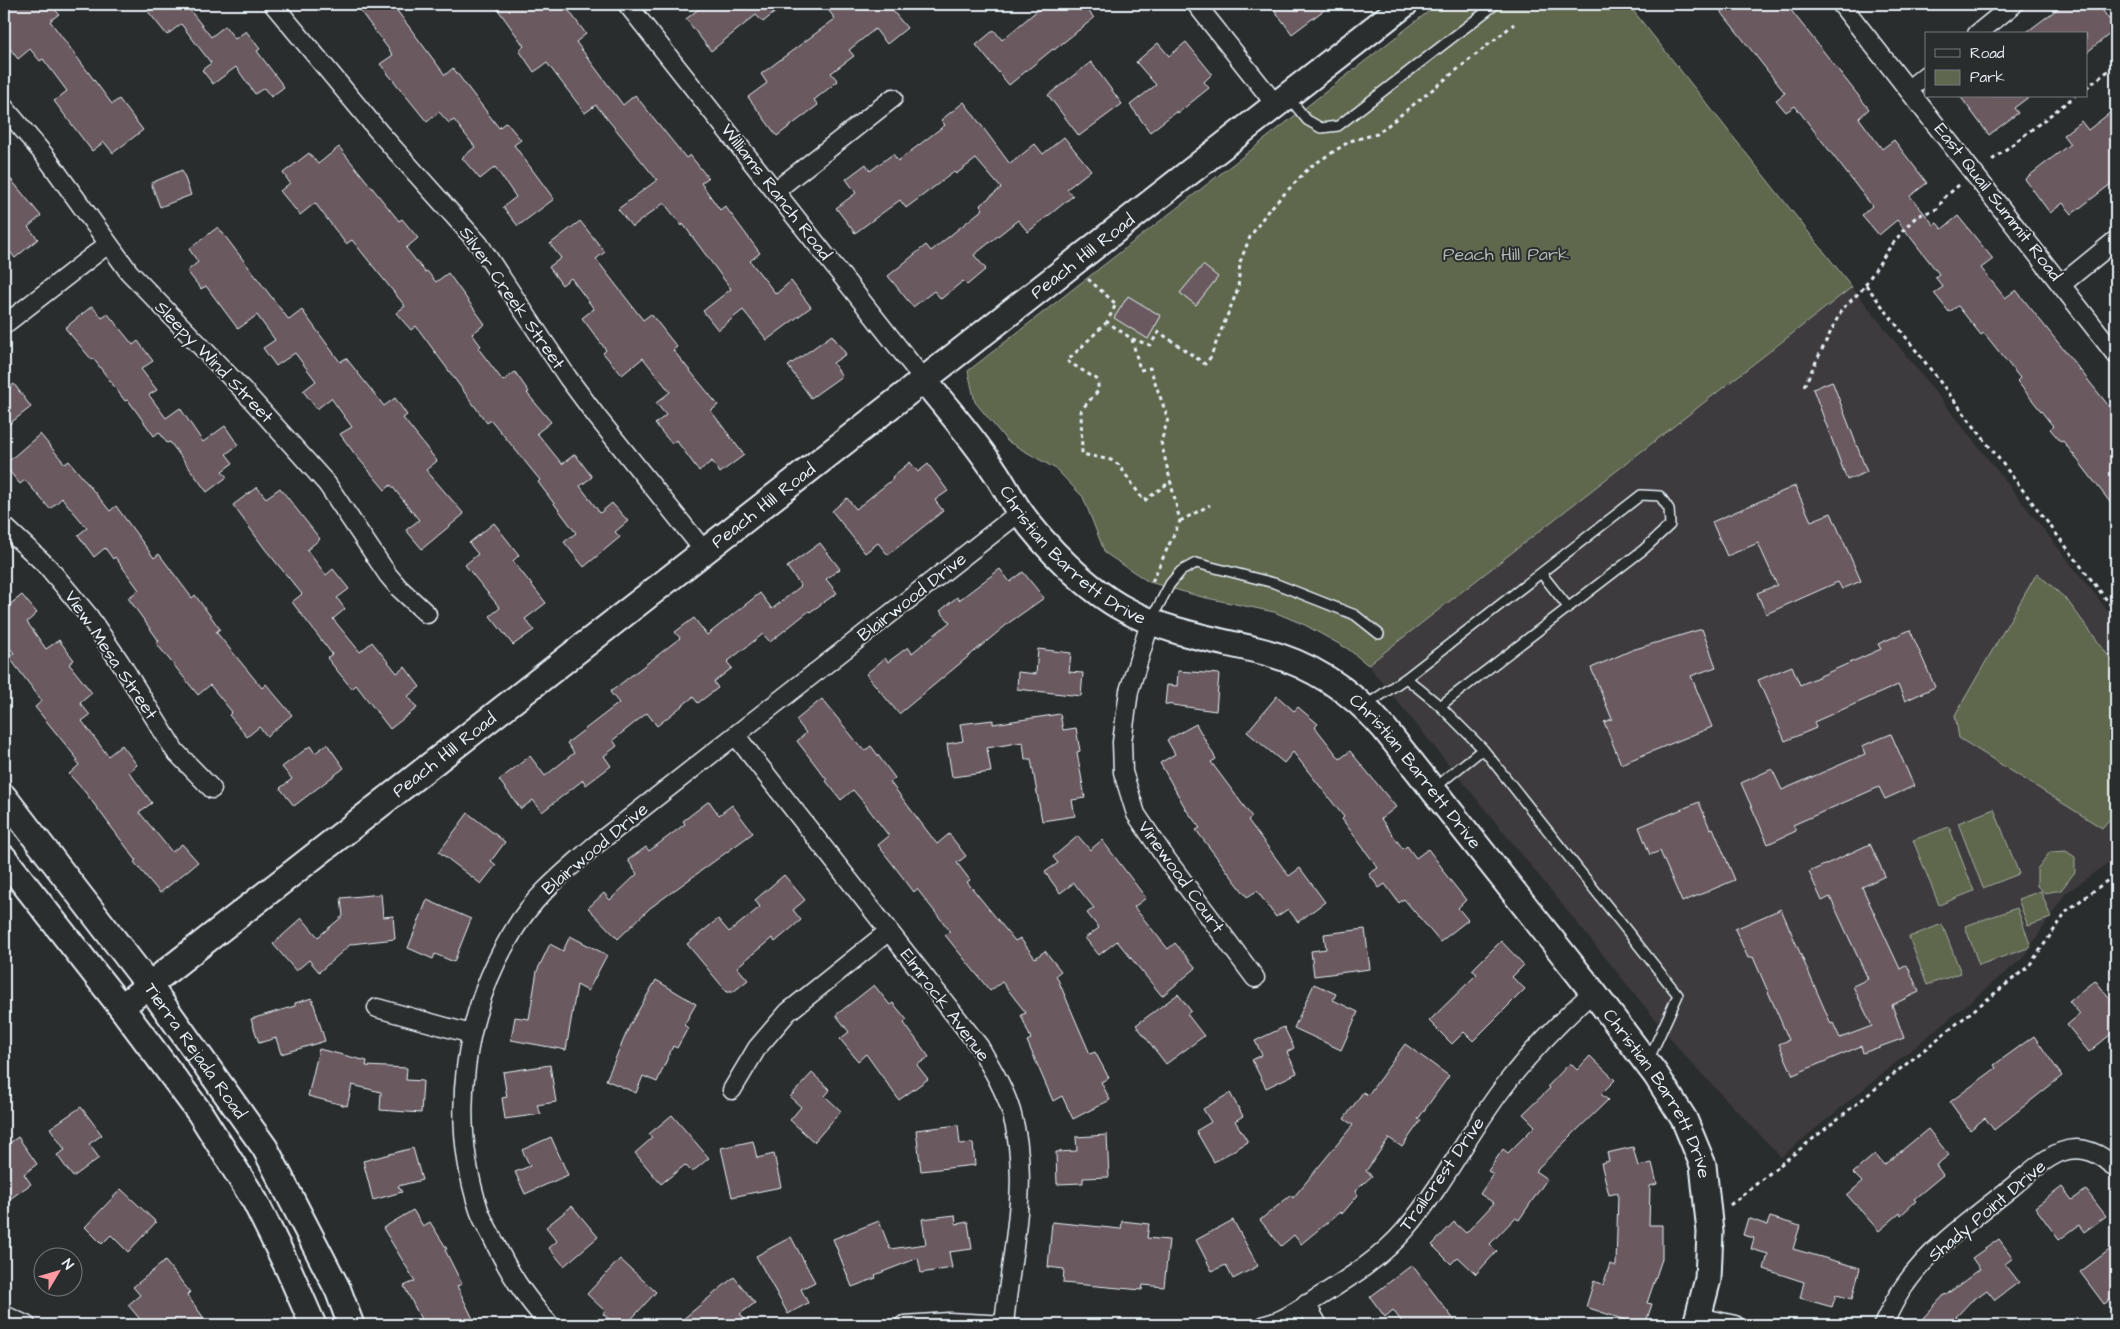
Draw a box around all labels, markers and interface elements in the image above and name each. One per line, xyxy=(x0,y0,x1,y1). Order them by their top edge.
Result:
legend xyxy=(1925,32,2088,98)
text: Road xyxy=(1970,43,2005,64)
text: Park xyxy=(1970,67,2005,88)
street label: Williams Ranch Road xyxy=(715,118,837,266)
street label: East Quail Summit Road xyxy=(1928,118,2068,286)
street label: Peach Hill Road xyxy=(1025,207,1140,305)
street label: Silver Creek Street xyxy=(453,221,571,375)
park label: Peach Hill Park xyxy=(1443,242,1569,267)
street label: Sleepy Wind Street xyxy=(148,295,280,430)
street label: Peach Hill Road xyxy=(706,457,821,554)
street label: Christian Barrett Drive xyxy=(994,481,1150,631)
street label: Blairwood Drive xyxy=(852,546,972,648)
street label: View Mesa Street xyxy=(58,585,164,725)
street label: Christian Barrett Drive xyxy=(1344,687,1488,854)
street label: Peach Hill Road xyxy=(387,706,501,803)
street label: Blairwood Drive xyxy=(536,797,654,901)
street label: Vinewood Court xyxy=(1132,816,1231,939)
street label: Elmrock Avenue xyxy=(894,943,996,1067)
street label: Tierra Rejada Road xyxy=(138,978,253,1124)
street label: Christian Barrett Drive xyxy=(1597,1003,1717,1180)
street label: Trailcrest Drive xyxy=(1393,1112,1491,1236)
street label: Shady Point Drive xyxy=(1923,1154,2052,1269)
north arrow xyxy=(32,1246,82,1296)
text: N xyxy=(57,1255,78,1274)

